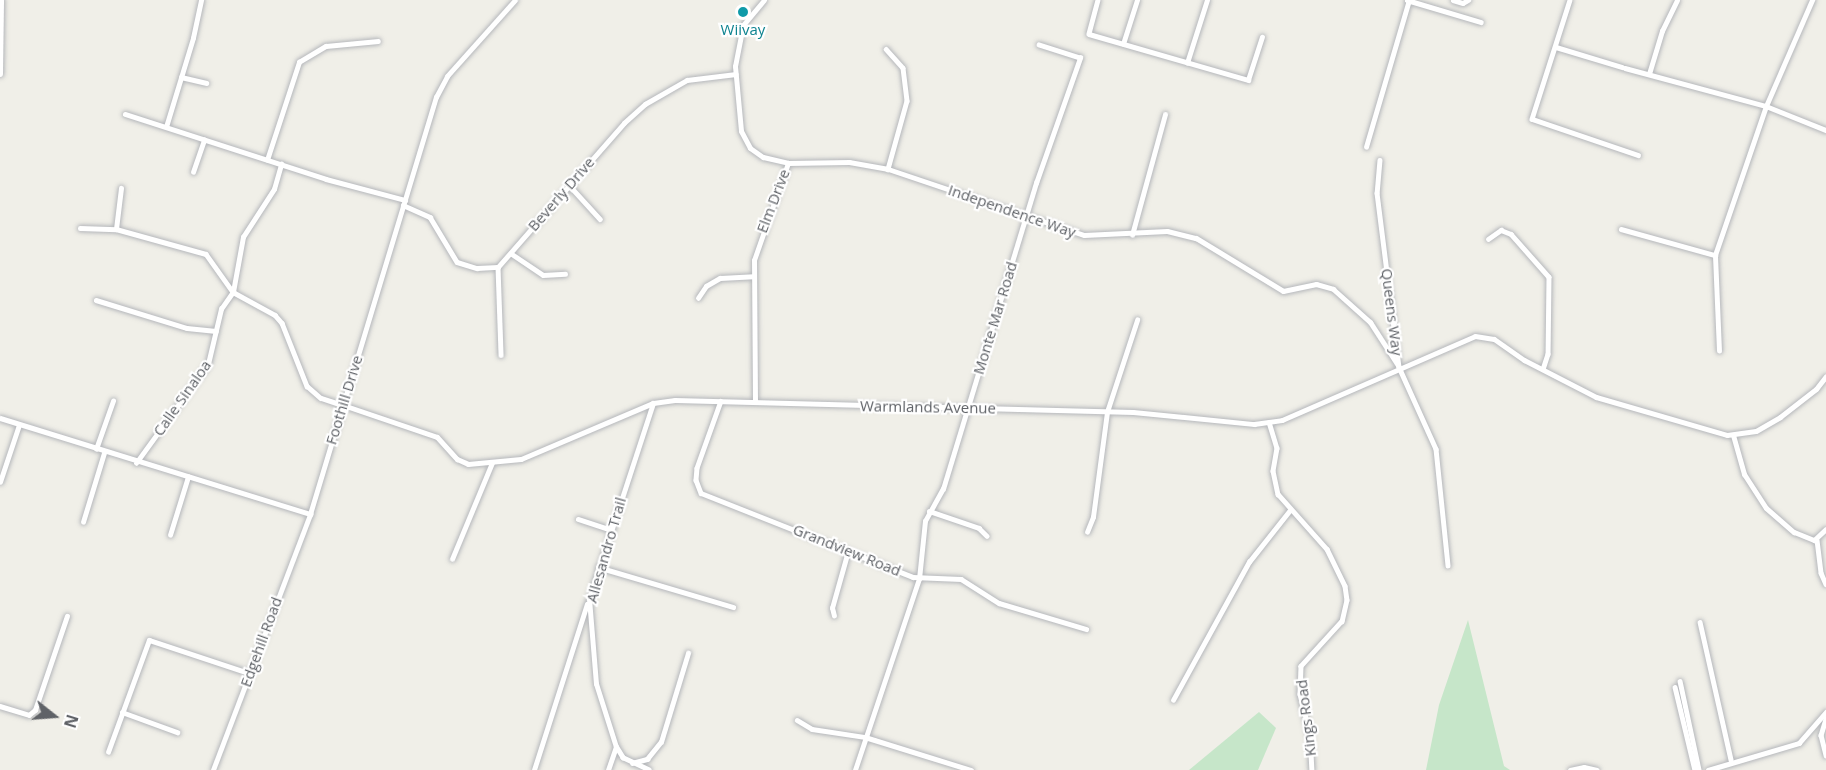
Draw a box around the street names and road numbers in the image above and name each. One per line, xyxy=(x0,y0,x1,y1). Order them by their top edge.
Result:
street label: Beverly Drive xyxy=(524,153,598,235)
street label: Elm Drive xyxy=(753,167,793,235)
street label: Independence Way xyxy=(946,181,1078,241)
street label: Monte Mar Road xyxy=(969,259,1021,377)
street label: Queens Way xyxy=(1378,267,1406,357)
street label: Foothill Drive xyxy=(322,353,366,447)
street label: Calle Sinaloa xyxy=(149,357,215,439)
street label: Warmlands Avenue xyxy=(860,397,996,417)
street label: Allesandro Trail xyxy=(582,495,630,605)
street label: Grandview Road xyxy=(790,520,904,580)
street label: Edgehill Road xyxy=(236,595,286,689)
street label: Kings Road xyxy=(1292,679,1320,757)

